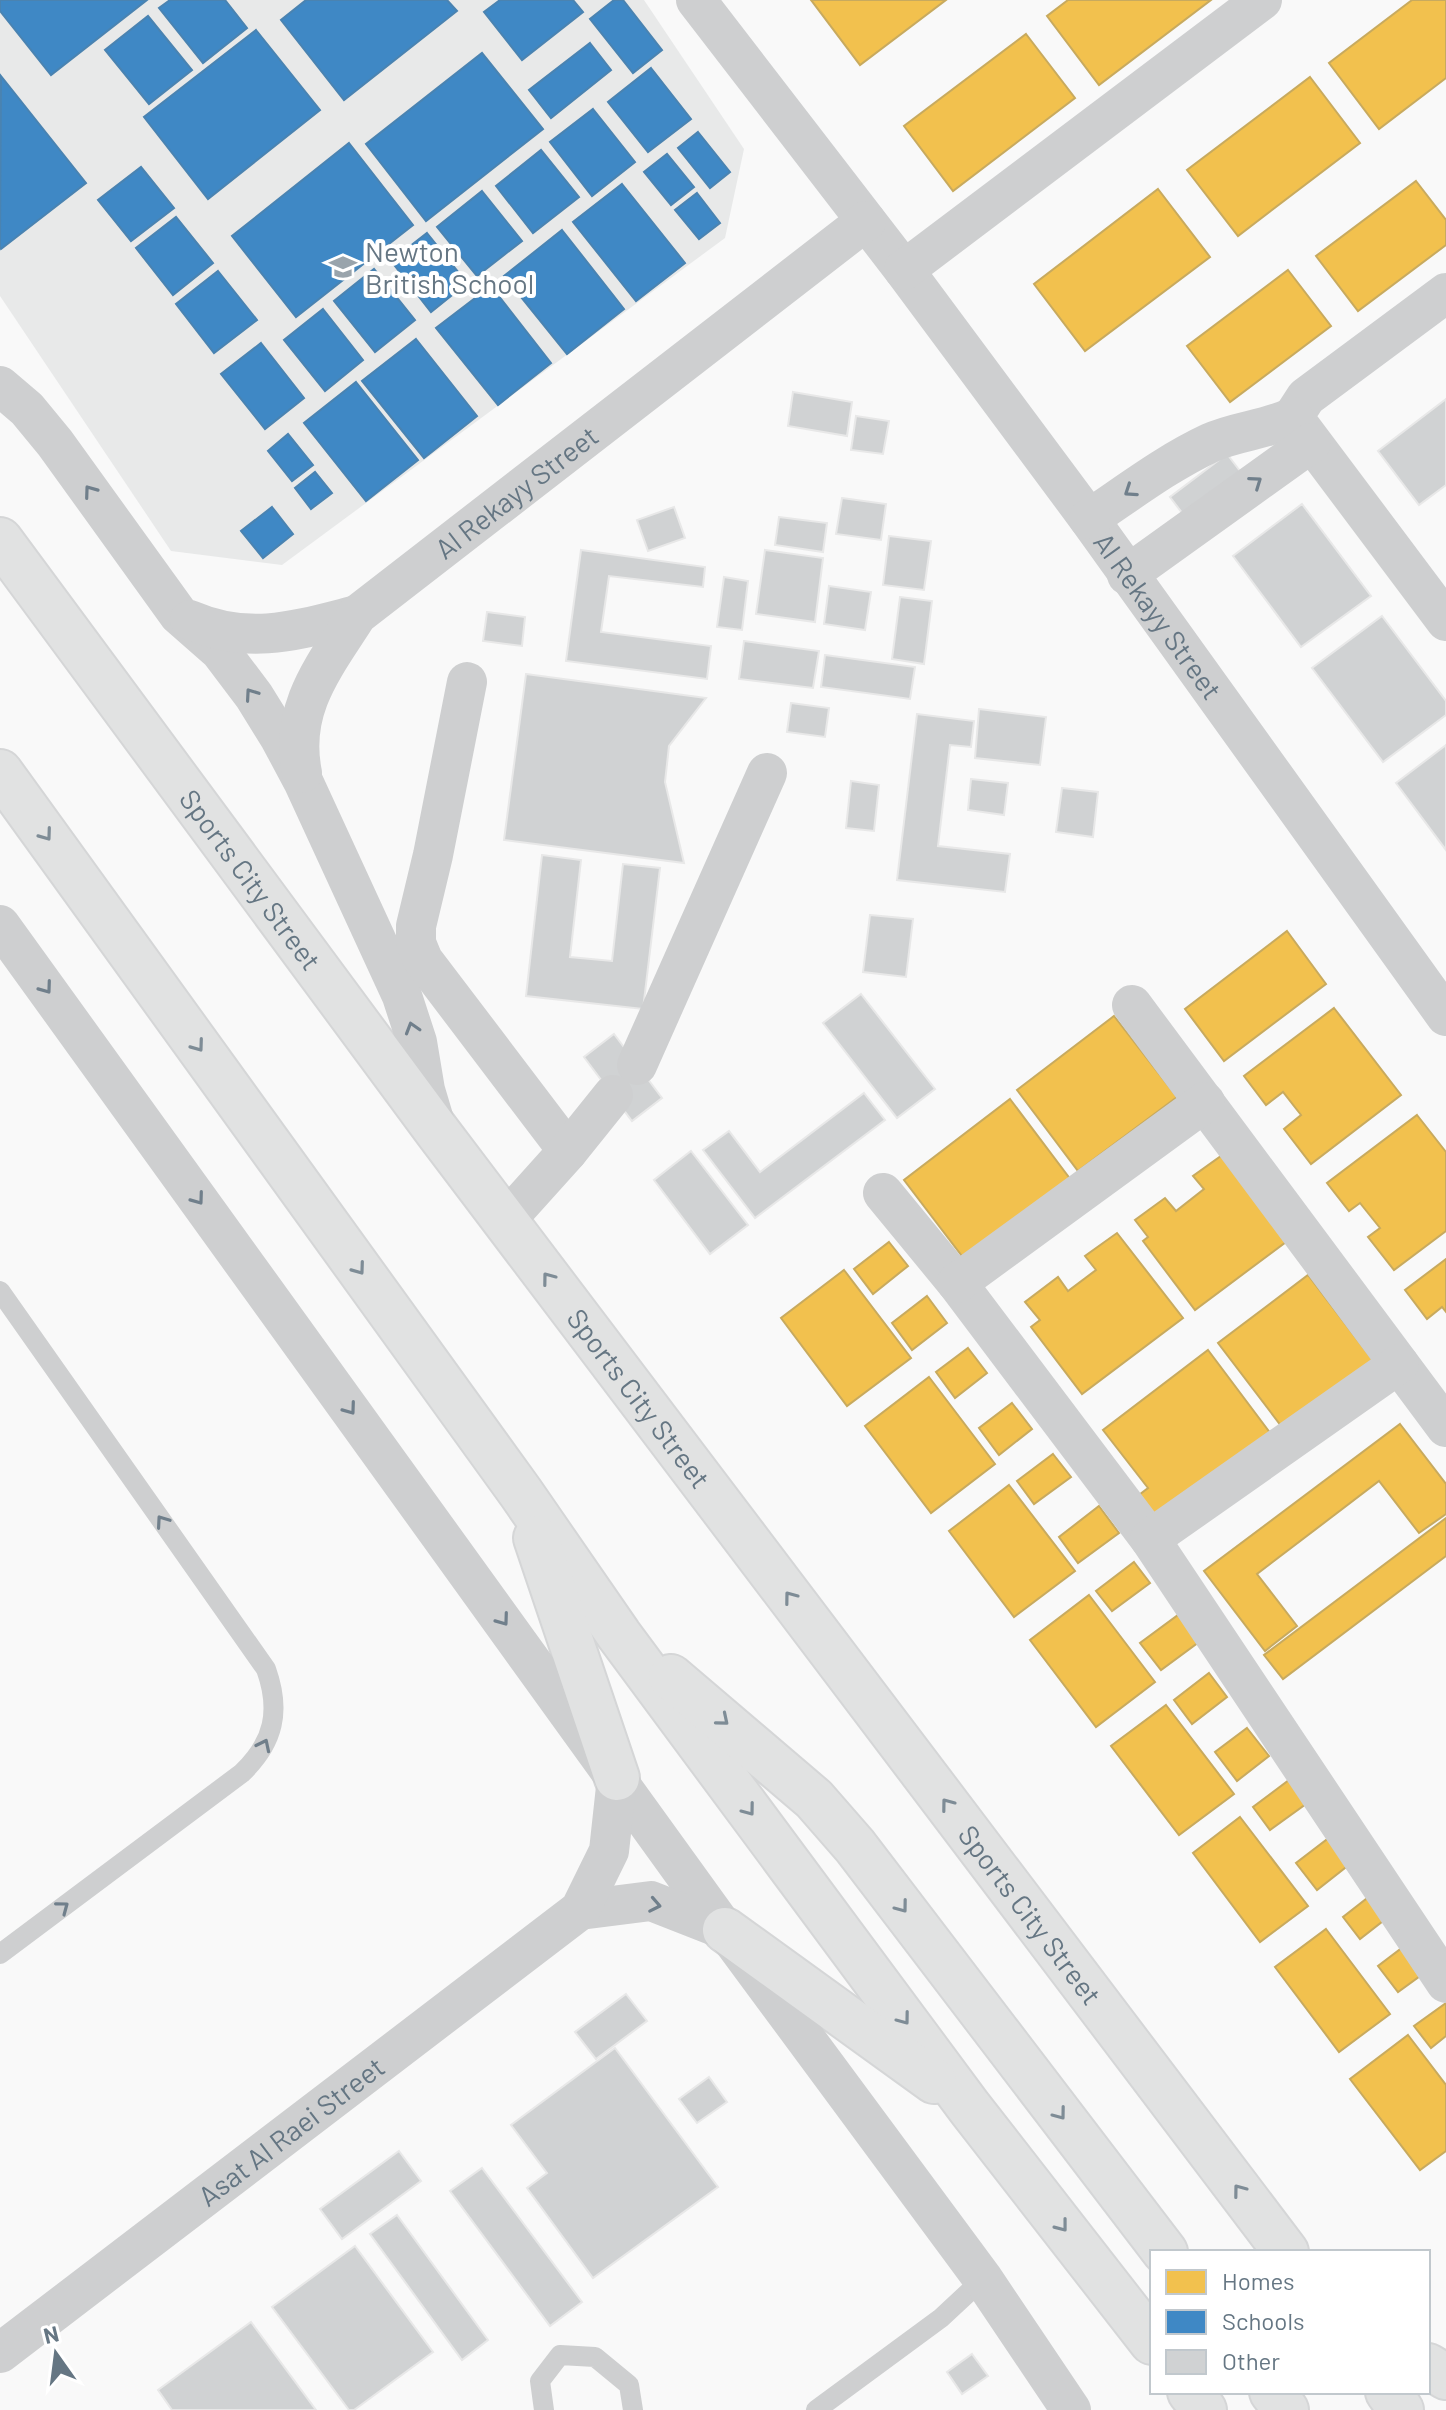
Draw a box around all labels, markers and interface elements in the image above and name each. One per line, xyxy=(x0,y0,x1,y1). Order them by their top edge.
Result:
place label: Newton British School xyxy=(365,234,534,300)
school or university icon: Newton British School xyxy=(328,252,358,282)
street label: Al Rekayy Street xyxy=(428,418,605,565)
one-way arrow xyxy=(1247,477,1261,492)
one-way arrow xyxy=(1125,481,1139,496)
one-way arrow xyxy=(85,485,100,500)
street label: Al Rekayy Street xyxy=(1087,526,1230,706)
one-way arrow xyxy=(246,688,261,702)
street label: Sports City Street xyxy=(173,782,329,976)
one-way arrow xyxy=(36,826,50,841)
one-way arrow xyxy=(36,979,51,994)
one-way arrow xyxy=(405,1022,421,1035)
one-way arrow xyxy=(188,1037,203,1052)
one-way arrow xyxy=(188,1190,203,1204)
one-way arrow xyxy=(349,1260,364,1275)
one-way arrow xyxy=(544,1272,558,1287)
street label: Sports City Street xyxy=(560,1302,718,1494)
one-way arrow xyxy=(341,1401,355,1415)
one-way arrow xyxy=(157,1515,172,1529)
one-way arrow xyxy=(785,1591,799,1606)
one-way arrow xyxy=(493,1611,508,1626)
one-way arrow xyxy=(714,1710,728,1725)
one-way arrow xyxy=(254,1738,269,1753)
one-way arrow xyxy=(942,1798,956,1813)
one-way arrow xyxy=(740,1802,754,1816)
street label: Sports City Street xyxy=(952,1818,1109,2011)
one-way arrow xyxy=(647,1896,661,1913)
one-way arrow xyxy=(893,1898,907,1913)
one-way arrow xyxy=(54,1902,68,1917)
one-way arrow xyxy=(894,2010,909,2025)
street label: Asat Al Raei Street xyxy=(191,2049,391,2213)
one-way arrow xyxy=(1051,2105,1065,2120)
one-way arrow xyxy=(1234,2184,1248,2199)
one-way arrow xyxy=(1052,2217,1067,2231)
legend xyxy=(1150,2250,1430,2394)
text: Homes xyxy=(1222,2266,1295,2295)
text: Schools xyxy=(1222,2306,1305,2335)
north arrow xyxy=(16,2314,96,2394)
text: N xyxy=(41,2319,61,2348)
text: Other xyxy=(1222,2346,1280,2375)

